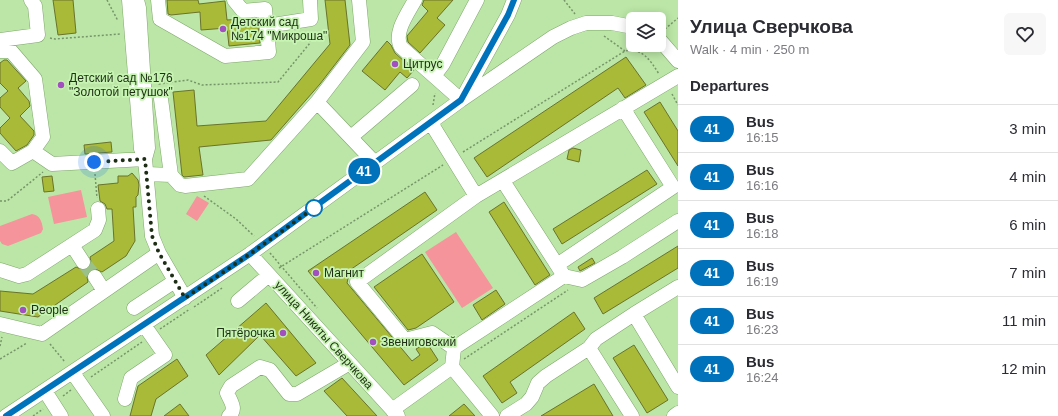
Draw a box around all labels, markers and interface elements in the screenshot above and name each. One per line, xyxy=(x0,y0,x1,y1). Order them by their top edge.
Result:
map controls xyxy=(626,12,666,52)
button: layers xyxy=(626,12,666,52)
button: heart xyxy=(1004,13,1046,55)
place label: Детский сад №174 "Микроша" xyxy=(231,15,327,43)
text: Улица Сверчкова xyxy=(690,16,853,37)
marker: Детский сад №174 "Микроша" xyxy=(218,24,228,34)
text: Walk · 4 min · 250 m xyxy=(690,42,809,57)
place label: Цитрус xyxy=(403,57,442,71)
marker: Цитрус xyxy=(390,59,400,69)
place label: Детский сад №176 "Золотой петушок" xyxy=(69,71,173,99)
text: Departures xyxy=(690,77,769,94)
marker: Детский сад №176 "Золотой петушок" xyxy=(56,80,66,90)
text: Bus xyxy=(746,113,774,130)
text: 3 min xyxy=(1009,120,1046,137)
text: 41 xyxy=(704,121,720,137)
text: 16:15 xyxy=(746,130,779,145)
your location xyxy=(84,152,104,172)
line badge: 41 xyxy=(346,158,382,184)
text: Bus xyxy=(746,161,774,178)
text: 41 xyxy=(356,163,372,179)
text: 4 min xyxy=(1009,168,1046,185)
text: 41 xyxy=(704,169,720,185)
text: 16:16 xyxy=(746,178,779,193)
unlabelled marker xyxy=(305,199,323,217)
text: Bus xyxy=(746,209,774,226)
text: 6 min xyxy=(1009,216,1046,233)
text: 41 xyxy=(704,217,720,233)
text: 16:18 xyxy=(746,226,779,241)
text: Bus xyxy=(746,257,774,274)
text: 7 min xyxy=(1009,264,1046,281)
text: 41 xyxy=(704,265,720,281)
place label: Магнит xyxy=(324,266,365,280)
marker: Магнит xyxy=(311,268,321,278)
text: 16:19 xyxy=(746,274,779,289)
street label: улица Никиты Сверчкова xyxy=(272,278,376,392)
place label: People xyxy=(31,303,69,317)
marker: People xyxy=(18,305,28,315)
text: Bus xyxy=(746,305,774,322)
text: 11 min xyxy=(1002,312,1046,329)
text: 41 xyxy=(704,313,720,329)
text: 16:23 xyxy=(746,322,779,337)
place label: Пятёрочка xyxy=(216,326,275,340)
marker: Пятёрочка xyxy=(278,328,288,338)
place label: Звениговский xyxy=(381,335,456,349)
marker: Звениговский xyxy=(368,337,378,347)
text: Bus xyxy=(746,353,774,370)
text: 12 min xyxy=(1001,360,1046,377)
text: 41 xyxy=(704,361,720,377)
text: 16:24 xyxy=(746,370,779,385)

